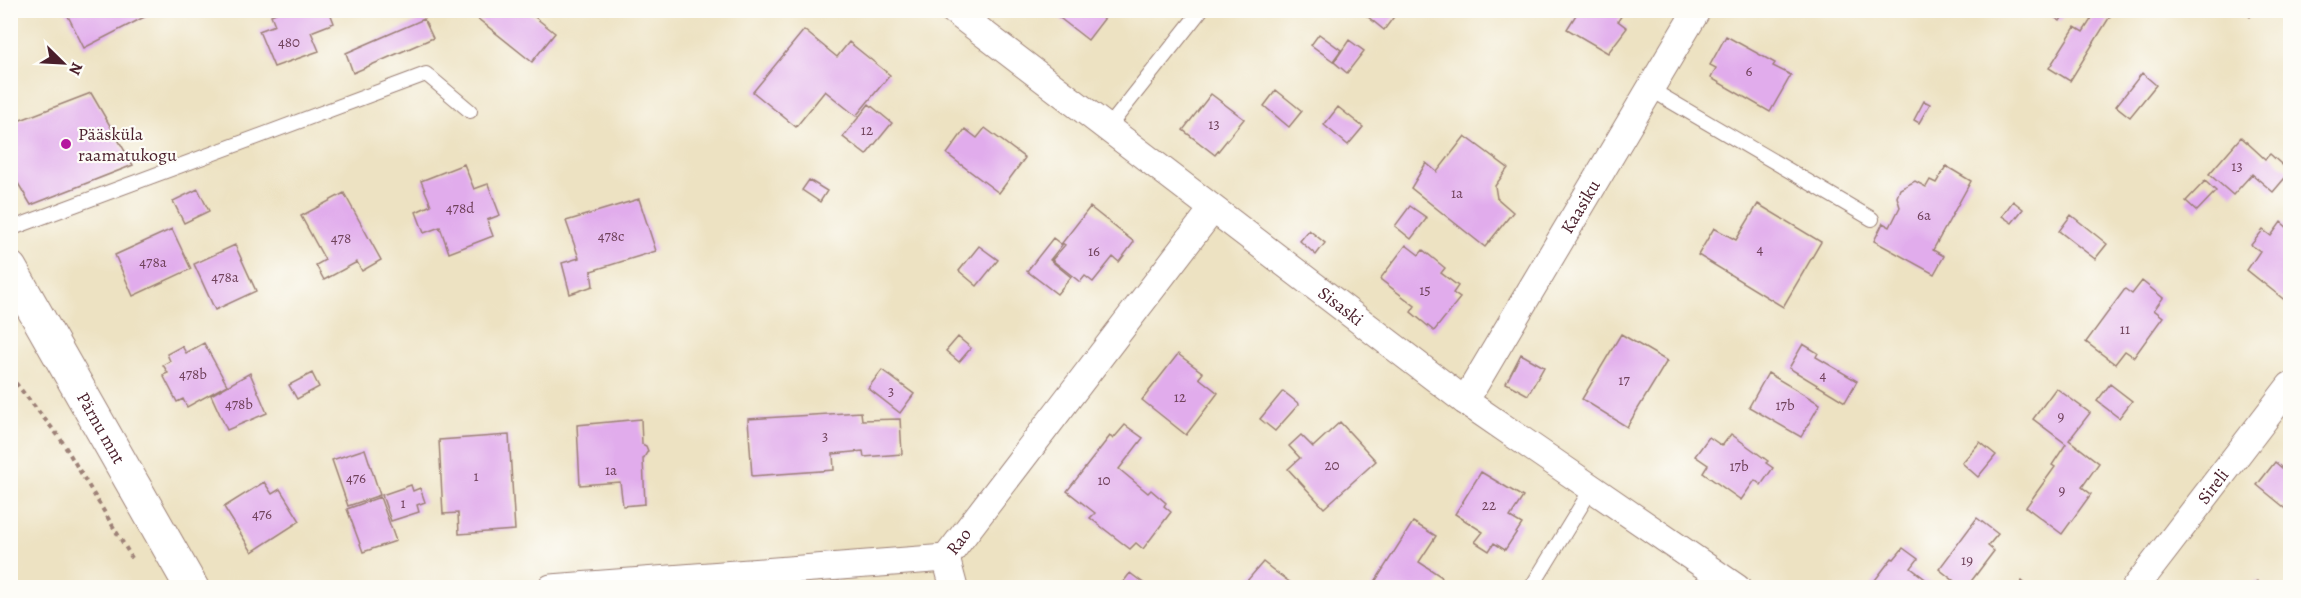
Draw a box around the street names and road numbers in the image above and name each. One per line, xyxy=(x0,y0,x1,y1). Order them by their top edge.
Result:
street label: Kaasiku xyxy=(1555,175,1606,238)
street label: Sisaski xyxy=(1313,281,1369,331)
street label: Pärnu mnt xyxy=(71,388,131,468)
street label: Sireli xyxy=(2192,464,2234,509)
street label: Rao xyxy=(941,523,977,560)

